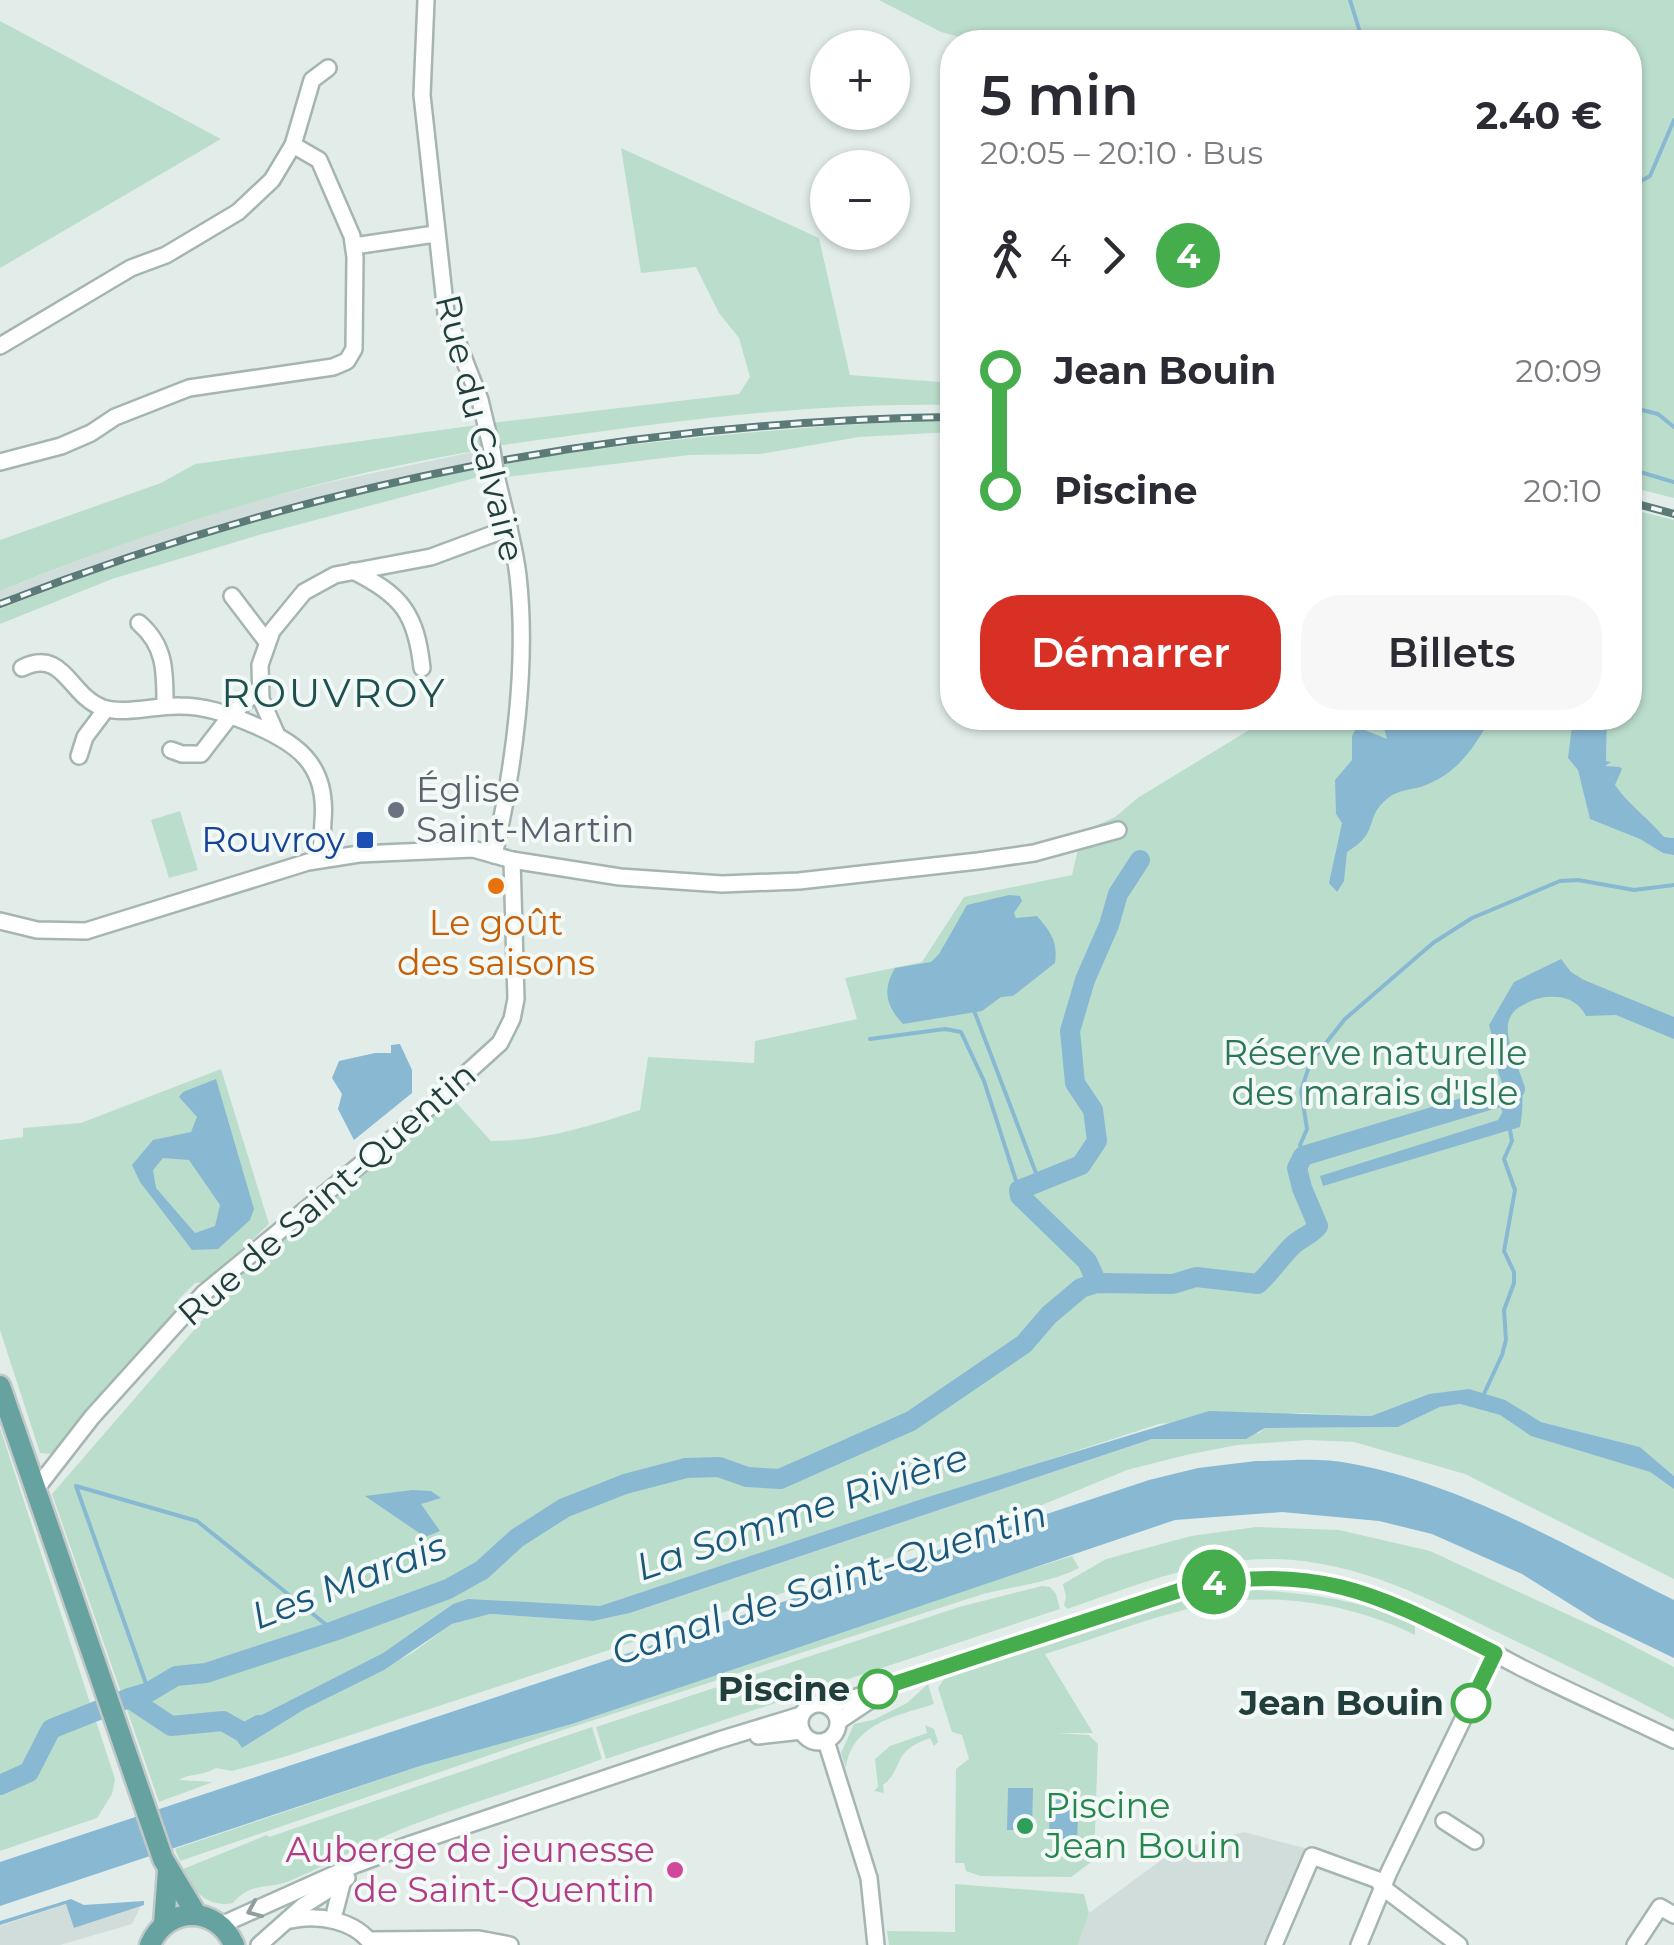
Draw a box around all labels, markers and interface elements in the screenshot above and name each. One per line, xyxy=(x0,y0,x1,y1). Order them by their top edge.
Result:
map controls xyxy=(810,30,910,250)
button: + xyxy=(810,30,910,130)
text: 5 min xyxy=(980,62,1139,129)
text: 2.40 € xyxy=(1476,92,1602,139)
text: 20:05 – 20:10 · Bus xyxy=(980,133,1263,172)
button: − xyxy=(810,150,910,250)
icon: walk xyxy=(980,228,1035,283)
icon: forward xyxy=(1086,228,1141,283)
text: 4 xyxy=(1176,234,1200,277)
text: 4 xyxy=(1050,236,1071,275)
street label: Rue du Calvaire xyxy=(427,290,534,566)
text: Jean Bouin xyxy=(1054,347,1276,394)
text: 20:09 xyxy=(1515,351,1602,390)
text: Piscine xyxy=(1054,467,1198,514)
text: 20:10 xyxy=(1523,471,1602,510)
button: Démarrer xyxy=(980,595,1281,710)
button: Billets xyxy=(1301,595,1602,710)
district label: ROUVROY xyxy=(221,668,447,717)
place label: Église Saint-Martin xyxy=(416,768,634,851)
marker: Église Saint-Martin xyxy=(385,799,407,821)
place label: Rouvroy xyxy=(201,818,345,861)
marker: Rouvroy xyxy=(354,829,376,851)
marker: Le goût des saisons xyxy=(485,875,507,897)
place label: Le goût des saisons xyxy=(397,901,595,984)
park label: Réserve naturelle des marais d'Isle xyxy=(1223,1031,1527,1114)
street label: Rue de Saint-Quentin xyxy=(169,1052,485,1335)
water label: La Somme Rivière xyxy=(630,1433,974,1590)
water label: Canal de Saint-Quentin xyxy=(605,1490,1052,1675)
water label: Les Marais xyxy=(245,1522,453,1639)
line badge: 4 xyxy=(1182,1550,1246,1614)
text: 4 xyxy=(1202,1561,1226,1604)
place label: Piscine xyxy=(718,1667,850,1710)
marker: Piscine xyxy=(859,1670,897,1708)
place label: Jean Bouin xyxy=(1238,1681,1444,1724)
marker: Jean Bouin xyxy=(1452,1684,1490,1722)
place label: Piscine Jean Bouin xyxy=(1044,1784,1242,1867)
marker: Piscine Jean Bouin xyxy=(1014,1815,1036,1837)
place label: Auberge de jeunesse de Saint-Quentin xyxy=(286,1828,655,1911)
marker: Auberge de jeunesse de Saint-Quentin xyxy=(664,1859,686,1881)
one-way arrow xyxy=(246,1899,264,1919)

